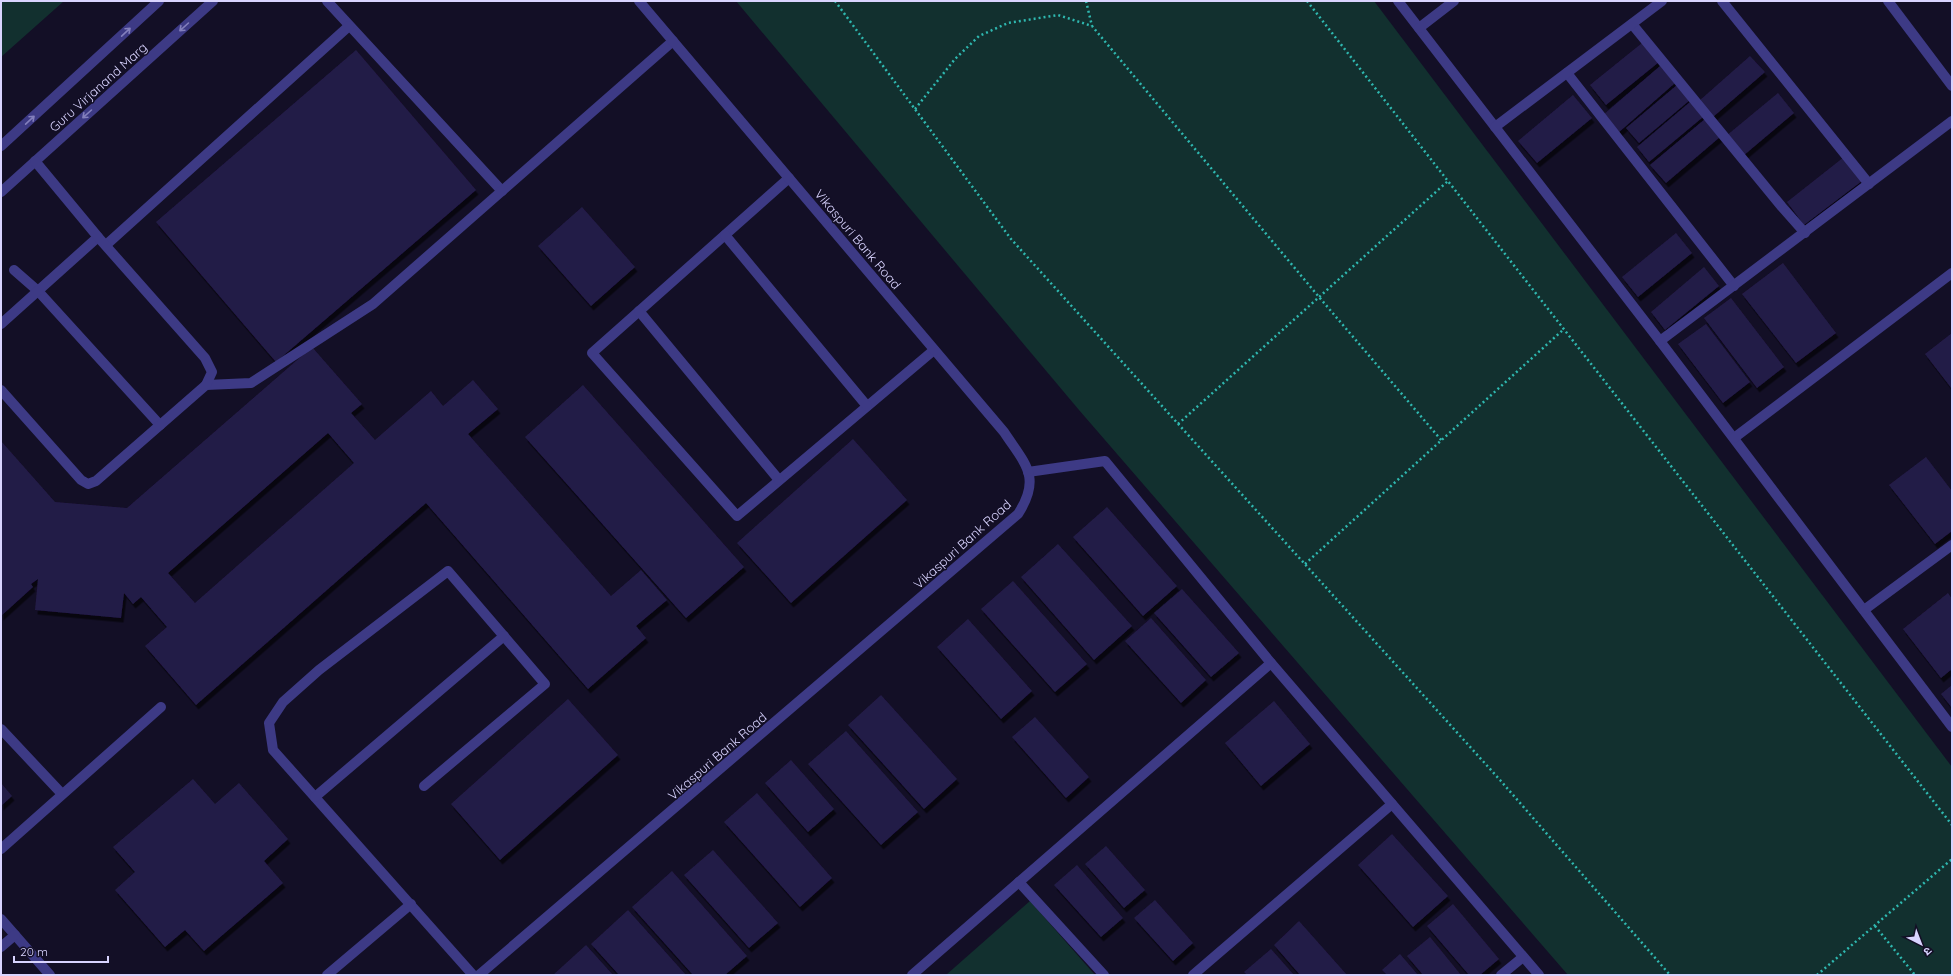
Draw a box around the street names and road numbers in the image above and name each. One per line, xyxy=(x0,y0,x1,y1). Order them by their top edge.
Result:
street label: Guru Virjanand Marg xyxy=(46,39,150,135)
street label: Vikaspuri Bank Road xyxy=(812,186,904,292)
street label: Vikaspuri Bank Road xyxy=(910,496,1014,592)
street label: Vikaspuri Bank Road xyxy=(664,709,770,803)

